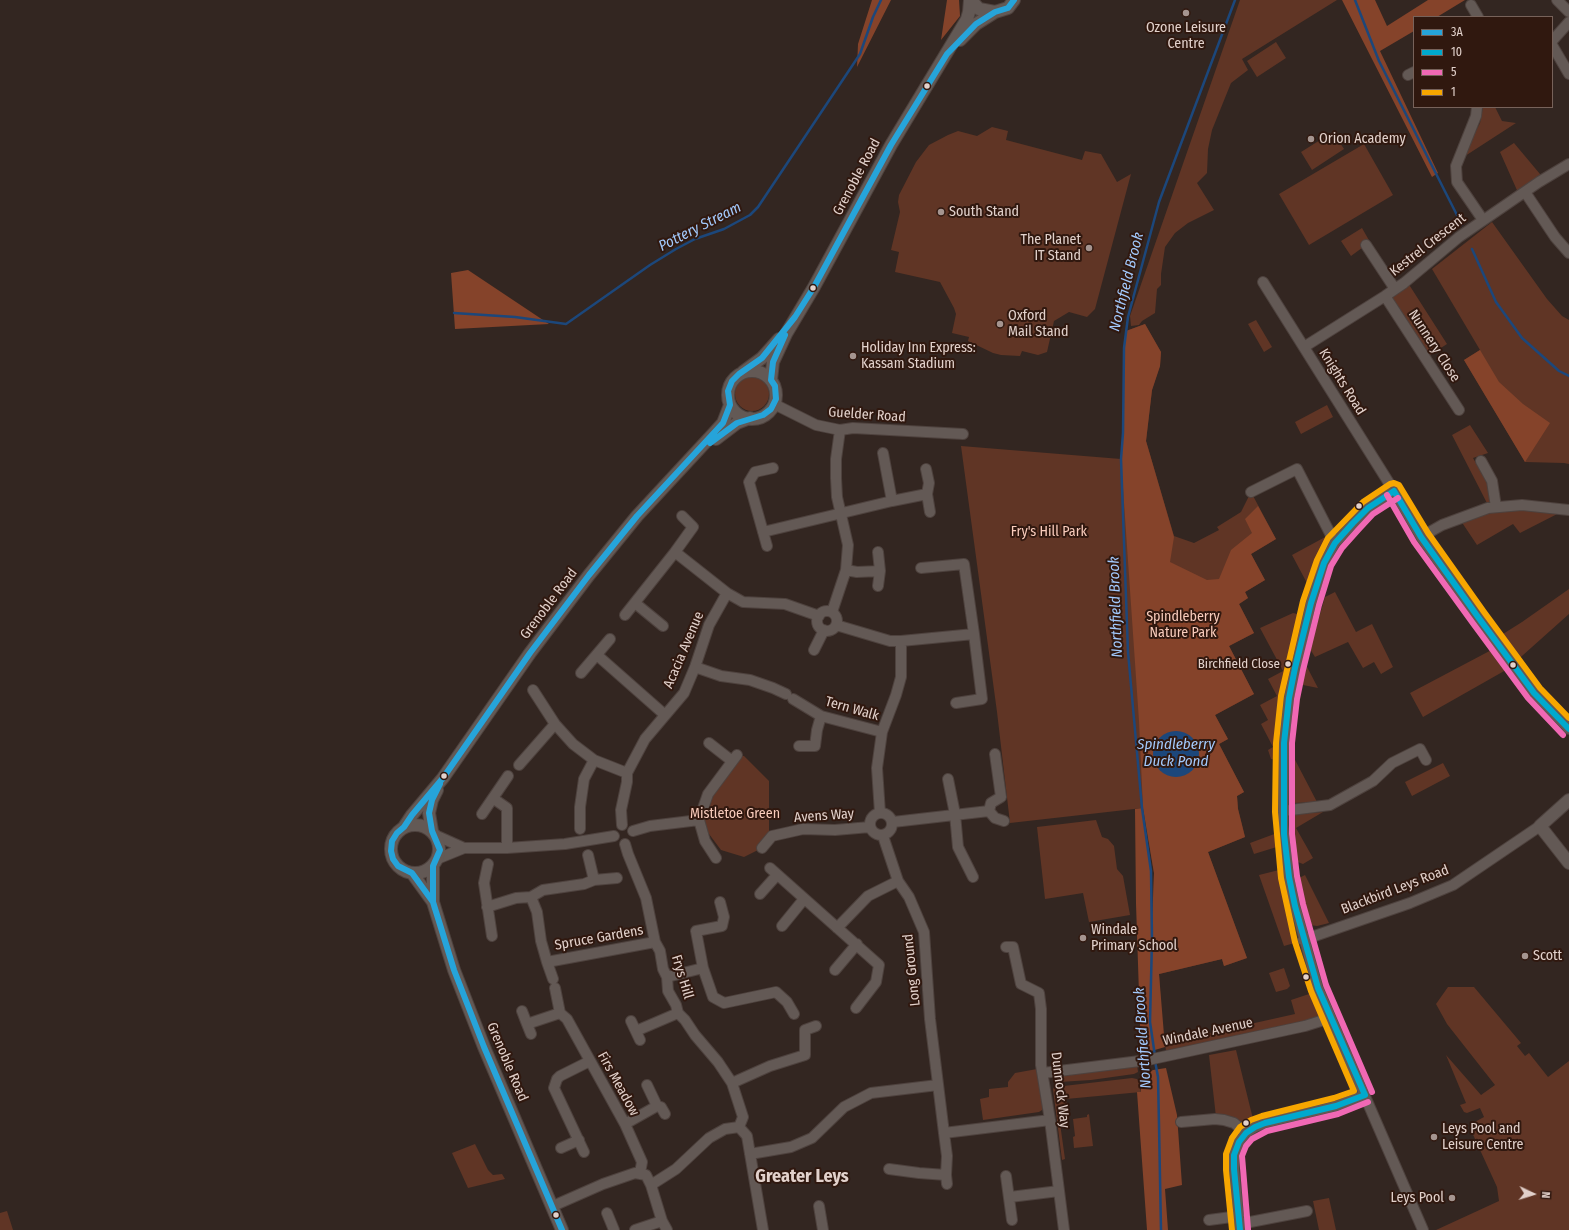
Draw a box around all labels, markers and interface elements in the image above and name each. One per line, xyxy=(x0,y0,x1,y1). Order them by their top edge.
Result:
marker: Ozone Leisure Centre xyxy=(1181,8,1191,18)
legend xyxy=(1413,16,1553,108)
place label: Ozone Leisure Centre xyxy=(1146,20,1226,52)
text: 3A xyxy=(1451,25,1463,39)
text: 10 xyxy=(1451,45,1462,59)
text: 5 xyxy=(1451,65,1457,79)
unlabelled marker xyxy=(922,81,932,91)
text: 1 xyxy=(1451,85,1456,99)
place label: Orion Academy xyxy=(1319,131,1406,147)
marker: Orion Academy xyxy=(1306,134,1316,144)
street label: Grenoble Road xyxy=(830,136,884,218)
water label: Pottery Stream xyxy=(656,198,744,256)
place label: South Stand xyxy=(949,204,1019,220)
marker: South Stand xyxy=(936,207,946,217)
street label: Kestrel Crescent xyxy=(1387,210,1469,280)
water label: Northfield Brook xyxy=(1106,231,1148,333)
place label: The Planet IT Stand xyxy=(1020,232,1081,264)
marker: The Planet IT Stand xyxy=(1084,243,1094,253)
unlabelled marker xyxy=(808,283,818,293)
street label: Nunnery Close xyxy=(1404,307,1464,385)
place label: Oxford Mail Stand xyxy=(1008,308,1068,340)
marker: Oxford Mail Stand xyxy=(995,319,1005,329)
place label: Holiday Inn Express: Kassam Stadium xyxy=(861,340,976,372)
street label: Knights Road xyxy=(1315,346,1369,418)
marker: Holiday Inn Express: Kassam Stadium xyxy=(848,351,858,361)
street label: Guelder Road xyxy=(828,404,906,426)
unlabelled marker xyxy=(1354,501,1364,511)
park label: Fry's Hill Park xyxy=(1011,524,1087,540)
water label: Northfield Brook xyxy=(1105,556,1127,658)
street label: Grenoble Road xyxy=(517,565,581,643)
street label: Acacia Avenue xyxy=(660,609,708,691)
park label: Spindleberry Nature Park xyxy=(1146,609,1220,642)
place label: Birchfield Close xyxy=(1198,656,1280,672)
marker: Birchfield Close xyxy=(1283,659,1293,669)
unlabelled marker xyxy=(1508,660,1518,670)
street label: Tern Walk xyxy=(823,693,881,725)
water label: Spindleberry Duck Pond xyxy=(1137,736,1215,771)
unlabelled marker xyxy=(439,771,449,781)
park label: Mistletoe Green xyxy=(690,806,780,822)
street label: Avens Way xyxy=(793,806,855,826)
street label: Blackbird Leys Road xyxy=(1339,862,1451,918)
street label: Spruce Gardens xyxy=(553,922,645,954)
place label: Windale Primary School xyxy=(1091,922,1177,954)
street label: Long Ground xyxy=(900,933,924,1007)
marker: Windale Primary School xyxy=(1078,933,1088,943)
place label: Scott xyxy=(1533,948,1562,964)
marker: Scott xyxy=(1520,951,1530,961)
street label: Frys Hill xyxy=(667,953,697,1001)
unlabelled marker xyxy=(1301,972,1311,982)
water label: Northfield Brook xyxy=(1130,987,1156,1089)
street label: Windale Avenue xyxy=(1161,1014,1255,1050)
street label: Grenoble Road xyxy=(483,1020,531,1104)
street label: Firs Meadow xyxy=(593,1049,643,1119)
street label: Dunnock Way xyxy=(1047,1051,1073,1129)
unlabelled marker xyxy=(1241,1118,1251,1128)
place label: Leys Pool and Leisure Centre xyxy=(1442,1121,1523,1154)
marker: Leys Pool and Leisure Centre xyxy=(1429,1132,1439,1142)
district label: Greater Leys xyxy=(755,1166,849,1188)
north arrow xyxy=(1513,1174,1553,1214)
place label: Leys Pool xyxy=(1391,1190,1444,1206)
text: N xyxy=(1539,1191,1552,1199)
marker: Leys Pool xyxy=(1447,1193,1457,1203)
unlabelled marker xyxy=(551,1210,561,1220)

